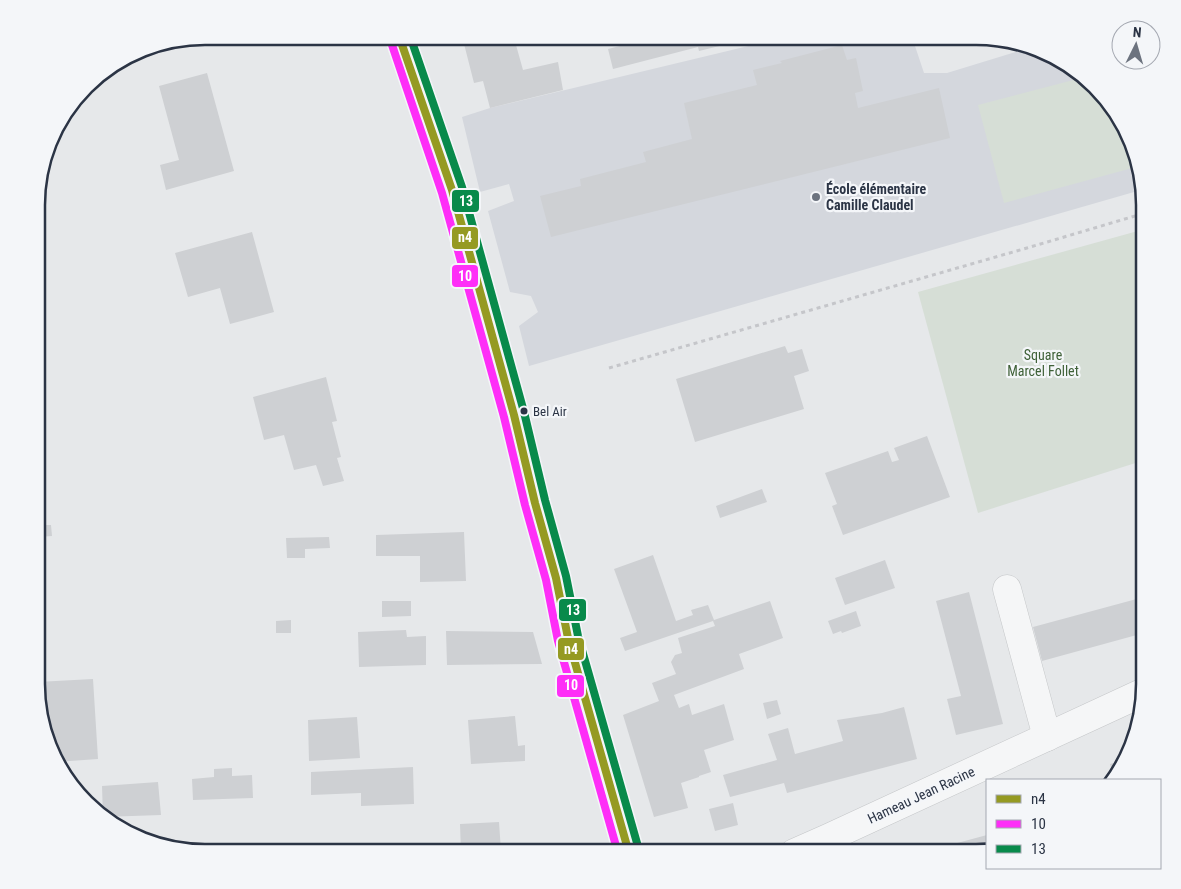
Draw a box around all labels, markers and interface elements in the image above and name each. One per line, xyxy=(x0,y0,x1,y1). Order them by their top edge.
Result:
north arrow xyxy=(1111,20,1161,70)
text: N xyxy=(1132,24,1142,40)
place label: École élémentaire Camille Claudel xyxy=(826,180,926,213)
line badge: 13 xyxy=(451,189,480,213)
marker: École élémentaire Camille Claudel xyxy=(810,191,822,203)
text: 13 xyxy=(459,193,473,209)
line badge: n4 xyxy=(451,226,479,250)
text: n4 xyxy=(458,229,472,245)
line badge: 10 xyxy=(451,264,479,288)
text: 10 xyxy=(458,268,472,284)
park label: Square Marcel Follet xyxy=(1007,347,1079,379)
place label: Bel Air xyxy=(533,404,567,419)
marker: Bel Air xyxy=(519,406,529,416)
line badge: 13 xyxy=(558,598,587,622)
text: 13 xyxy=(566,602,580,618)
line badge: n4 xyxy=(557,637,585,661)
text: n4 xyxy=(564,641,578,657)
line badge: 10 xyxy=(556,674,585,698)
text: 10 xyxy=(564,677,578,693)
street label: Hameau Jean Racine xyxy=(865,763,978,827)
legend xyxy=(986,779,1161,869)
text: n4 xyxy=(1031,790,1046,808)
text: 10 xyxy=(1031,815,1046,833)
text: 13 xyxy=(1031,840,1046,858)

